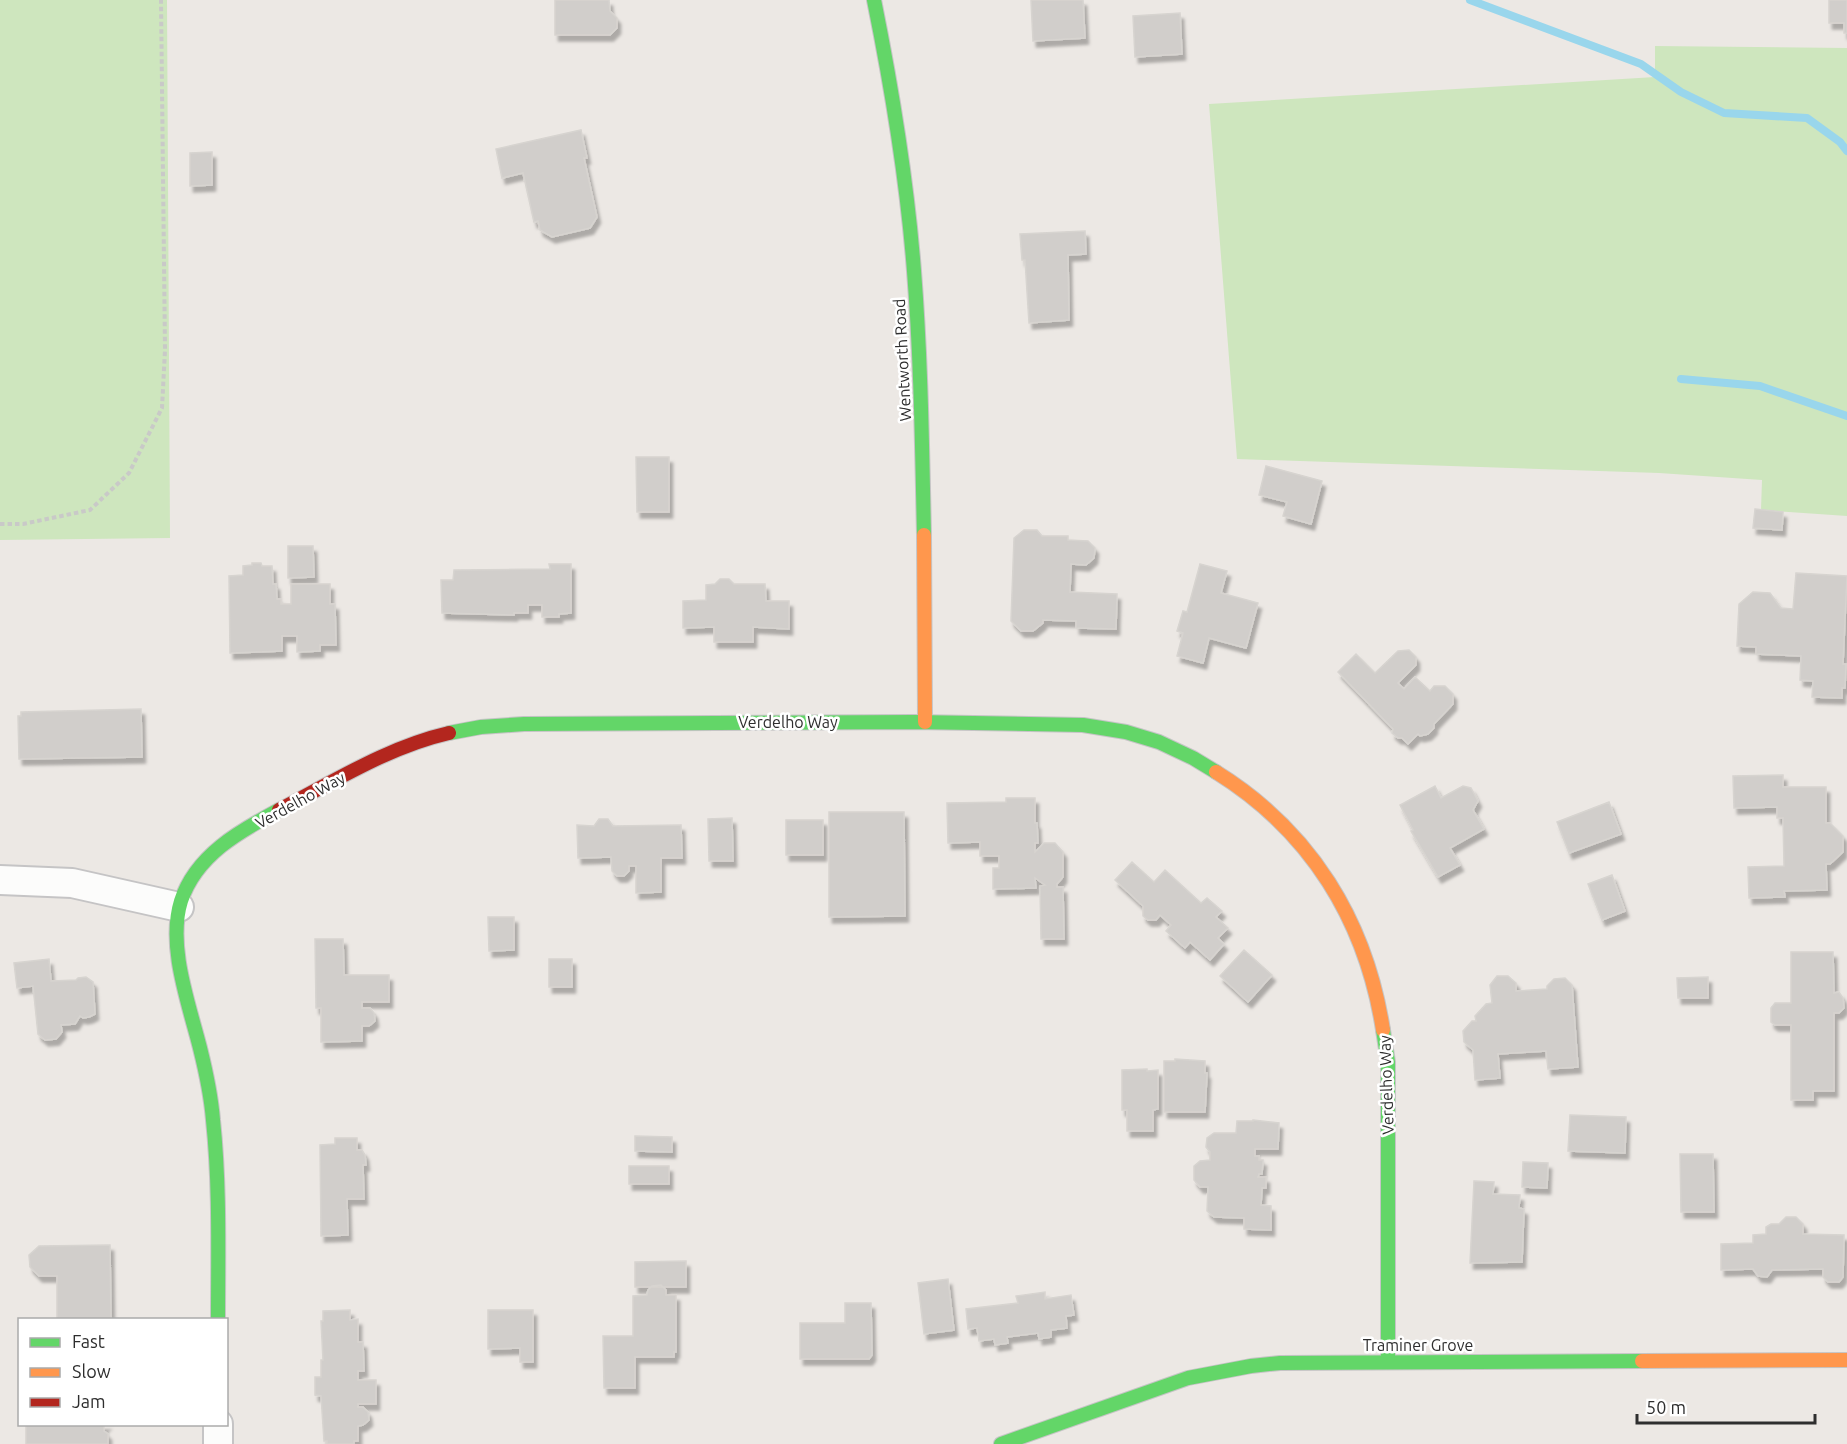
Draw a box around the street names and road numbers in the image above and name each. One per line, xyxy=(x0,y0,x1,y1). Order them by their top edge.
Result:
street label: Wentworth Road xyxy=(890,298,914,422)
street label: Verdelho Way xyxy=(738,713,838,731)
street label: Verdelho Way xyxy=(252,768,348,832)
street label: Verdelho Way xyxy=(1375,1035,1397,1135)
street label: Traminer Grove xyxy=(1363,1336,1473,1354)

